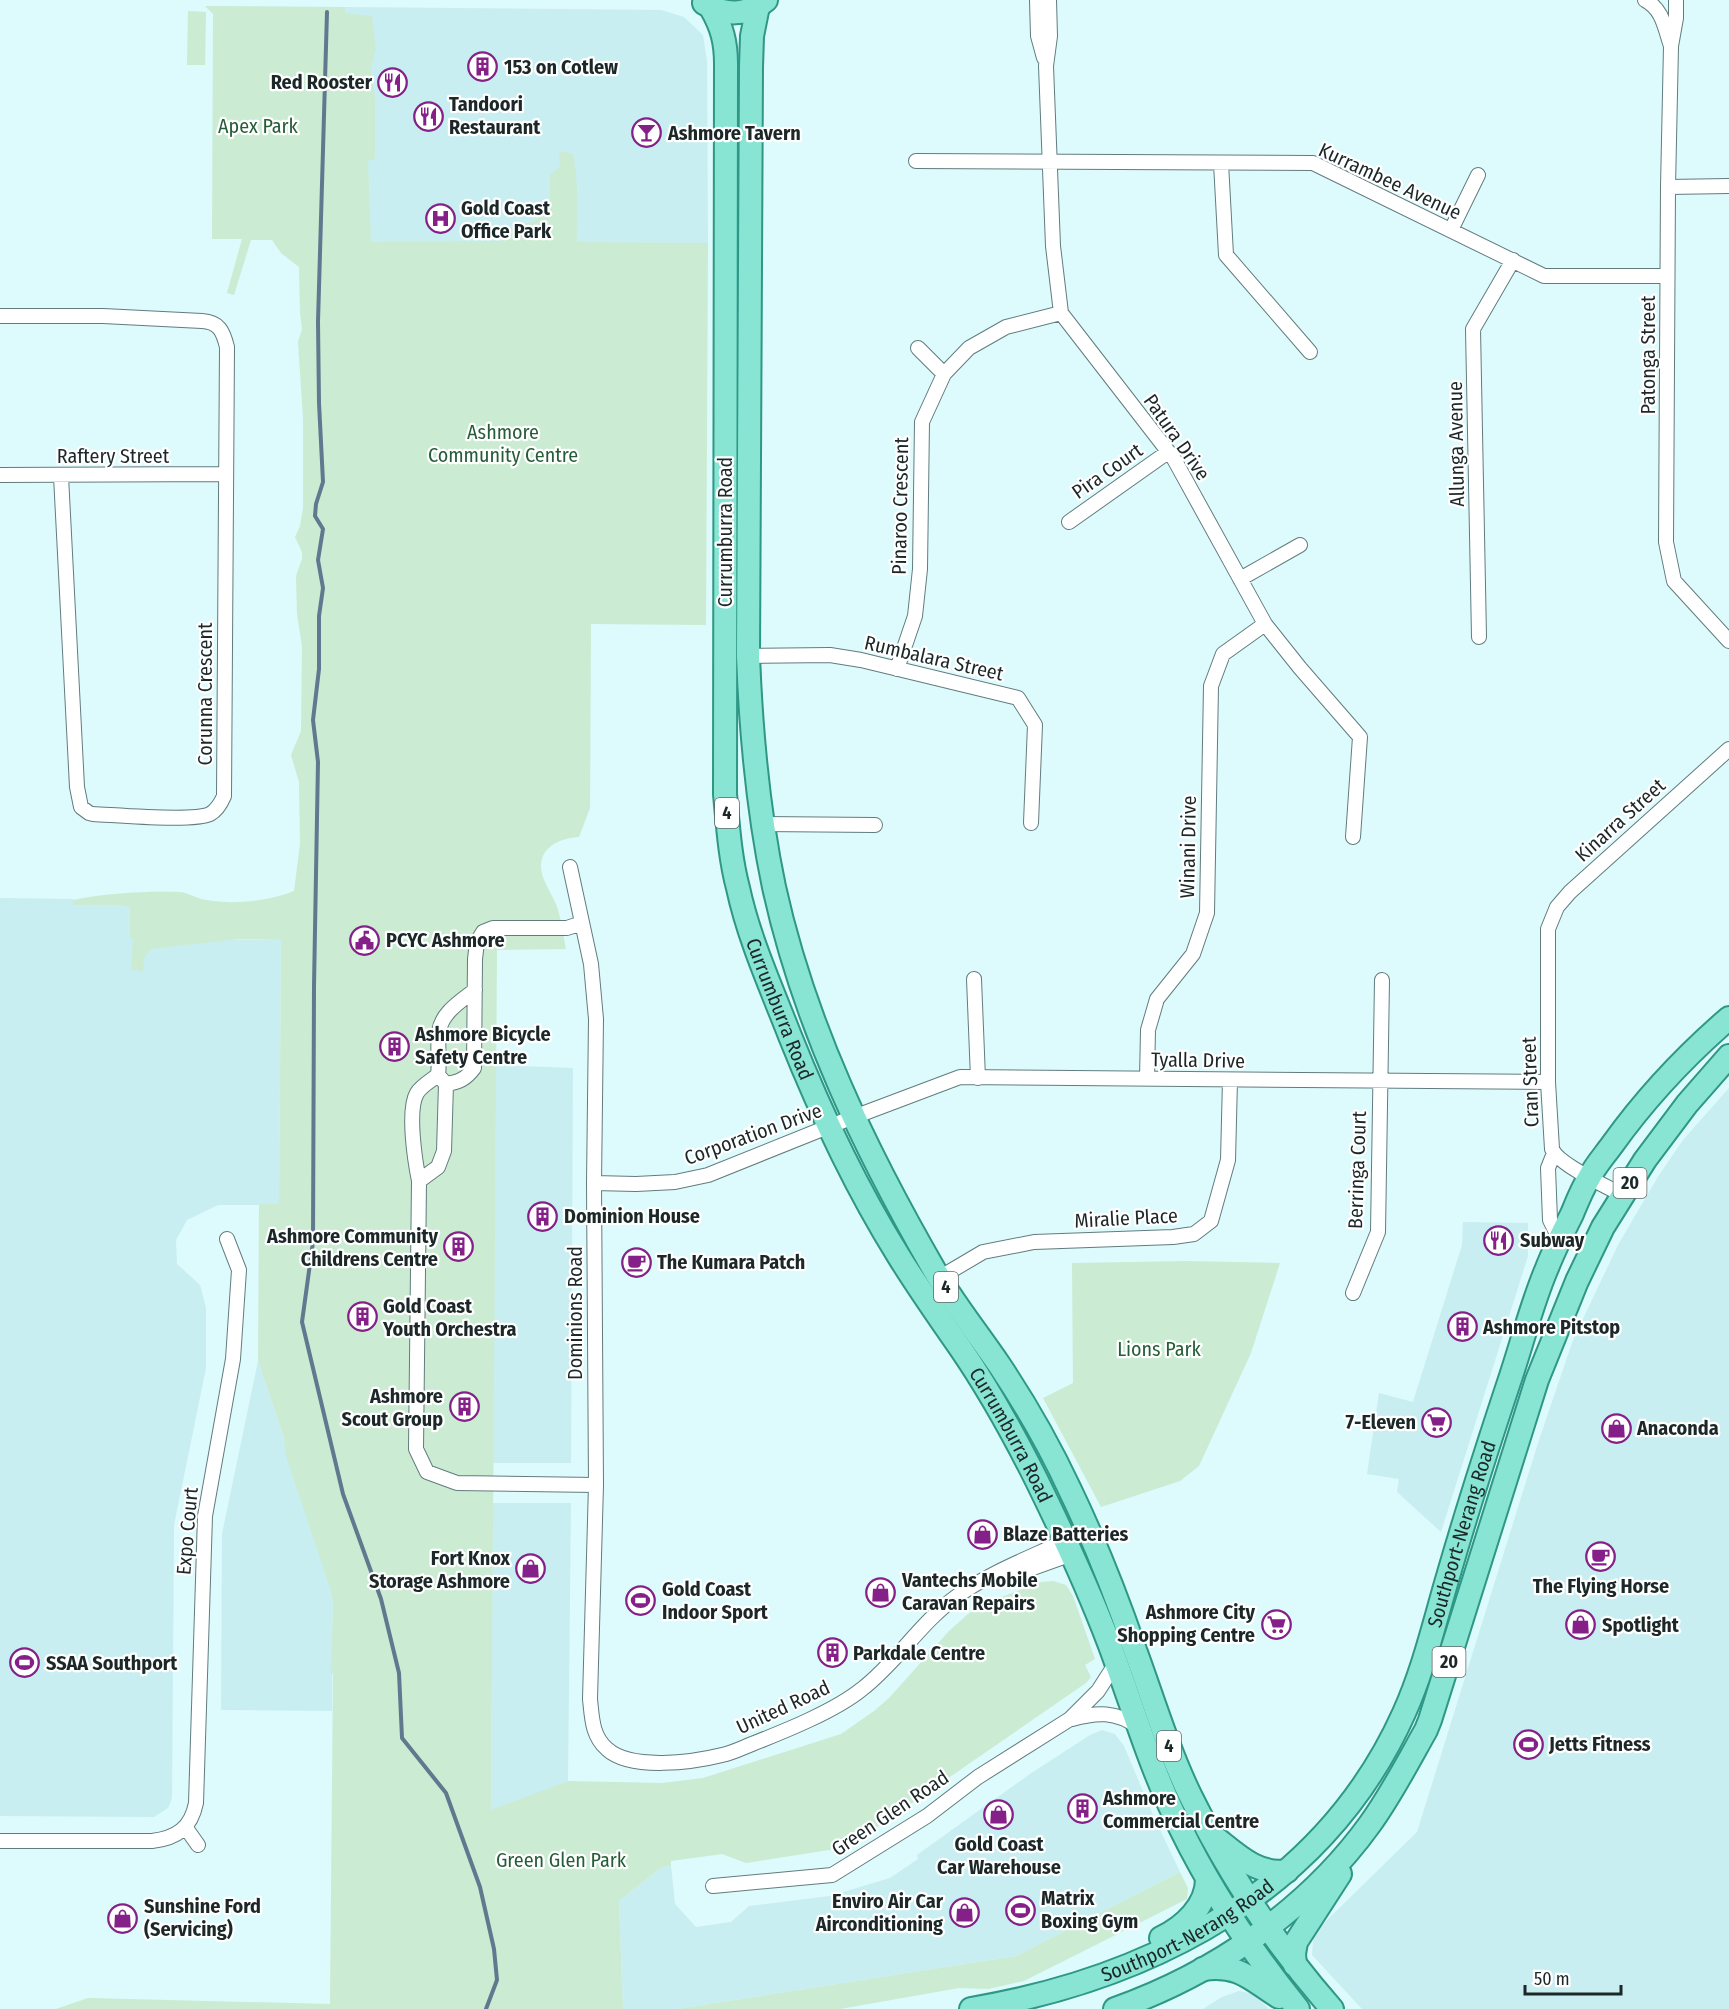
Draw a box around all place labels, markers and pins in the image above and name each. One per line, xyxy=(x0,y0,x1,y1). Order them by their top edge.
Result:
building icon: 153 on Cotlew xyxy=(467,51,499,83)
place label: 153 on Cotlew xyxy=(504,55,618,79)
restaurant icon: Red Rooster xyxy=(377,66,409,98)
place label: Red Rooster xyxy=(271,70,373,94)
place label: Tandoori Restaurant xyxy=(449,92,541,139)
restaurant icon: Tandoori Restaurant xyxy=(412,100,444,132)
bar icon: Ashmore Tavern xyxy=(631,117,663,149)
place label: Ashmore Tavern xyxy=(667,121,801,145)
place label: Gold Coast Office Park xyxy=(461,196,552,243)
hospital icon: Gold Coast Office Park xyxy=(424,203,456,235)
public building icon: PCYC Ashmore xyxy=(349,924,381,956)
place label: PCYC Ashmore xyxy=(386,928,505,952)
place label: Ashmore Bicycle Safety Centre xyxy=(414,1022,551,1069)
building icon: Ashmore Bicycle Safety Centre xyxy=(378,1030,410,1062)
building icon: Dominion House xyxy=(527,1200,559,1232)
place label: Dominion House xyxy=(564,1204,700,1228)
place label: Ashmore Community Childrens Centre xyxy=(266,1224,438,1271)
restaurant icon: Subway xyxy=(1483,1224,1515,1256)
place label: Subway xyxy=(1520,1228,1585,1252)
building icon: Ashmore Community Childrens Centre xyxy=(443,1231,475,1263)
cafe icon: The Kumara Patch xyxy=(620,1246,652,1278)
place label: The Kumara Patch xyxy=(657,1250,805,1274)
place label: Gold Coast Youth Orchestra xyxy=(382,1294,516,1341)
building icon: Gold Coast Youth Orchestra xyxy=(346,1301,378,1333)
building icon: Ashmore Pitstop xyxy=(1446,1311,1478,1343)
place label: Ashmore Pitstop xyxy=(1482,1315,1620,1339)
place label: Ashmore Scout Group xyxy=(342,1384,443,1431)
building icon: Ashmore Scout Group xyxy=(448,1391,480,1423)
supermarket icon: 7-Eleven xyxy=(1421,1406,1453,1438)
place label: 7-Eleven xyxy=(1345,1410,1416,1434)
shop icon: Anaconda xyxy=(1600,1412,1632,1444)
place label: Anaconda xyxy=(1636,1416,1719,1440)
shop icon: Blaze Batteries xyxy=(966,1518,998,1550)
place label: Blaze Batteries xyxy=(1003,1522,1129,1546)
cafe icon: The Flying Horse xyxy=(1585,1540,1617,1572)
place label: Fort Knox Storage Ashmore xyxy=(369,1546,511,1593)
shop icon: Fort Knox Storage Ashmore xyxy=(515,1553,547,1585)
place label: Vantechs Mobile Caravan Repairs xyxy=(901,1568,1038,1615)
place label: The Flying Horse xyxy=(1533,1574,1669,1598)
shop icon: Vantechs Mobile Caravan Repairs xyxy=(865,1576,897,1608)
place label: Gold Coast Indoor Sport xyxy=(662,1577,769,1624)
sports icon: Gold Coast Indoor Sport xyxy=(625,1585,657,1617)
place label: Ashmore City Shopping Centre xyxy=(1117,1600,1255,1647)
supermarket icon: Ashmore City Shopping Centre xyxy=(1260,1608,1292,1640)
shop icon: Spotlight xyxy=(1565,1609,1597,1641)
place label: Spotlight xyxy=(1602,1613,1680,1637)
building icon: Parkdale Centre xyxy=(816,1637,848,1669)
place label: Parkdale Centre xyxy=(853,1641,985,1665)
sports icon: SSAA Southport xyxy=(9,1647,41,1679)
place label: SSAA Southport xyxy=(46,1651,178,1675)
sports icon: Jetts Fitness xyxy=(1512,1728,1544,1760)
place label: Jetts Fitness xyxy=(1548,1732,1651,1756)
place label: Ashmore Commercial Centre xyxy=(1102,1786,1259,1833)
building icon: Ashmore Commercial Centre xyxy=(1066,1793,1098,1825)
shop icon: Gold Coast Car Warehouse xyxy=(983,1798,1015,1830)
place label: Gold Coast Car Warehouse xyxy=(937,1832,1061,1879)
place label: Matrix Boxing Gym xyxy=(1041,1886,1138,1933)
place label: Enviro Air Car Airconditioning xyxy=(815,1889,944,1936)
place label: Sunshine Ford (Servicing) xyxy=(144,1894,261,1941)
sports icon: Matrix Boxing Gym xyxy=(1004,1894,1036,1926)
shop icon: Enviro Air Car Airconditioning xyxy=(948,1897,980,1929)
shop icon: Sunshine Ford (Servicing) xyxy=(107,1902,139,1934)

